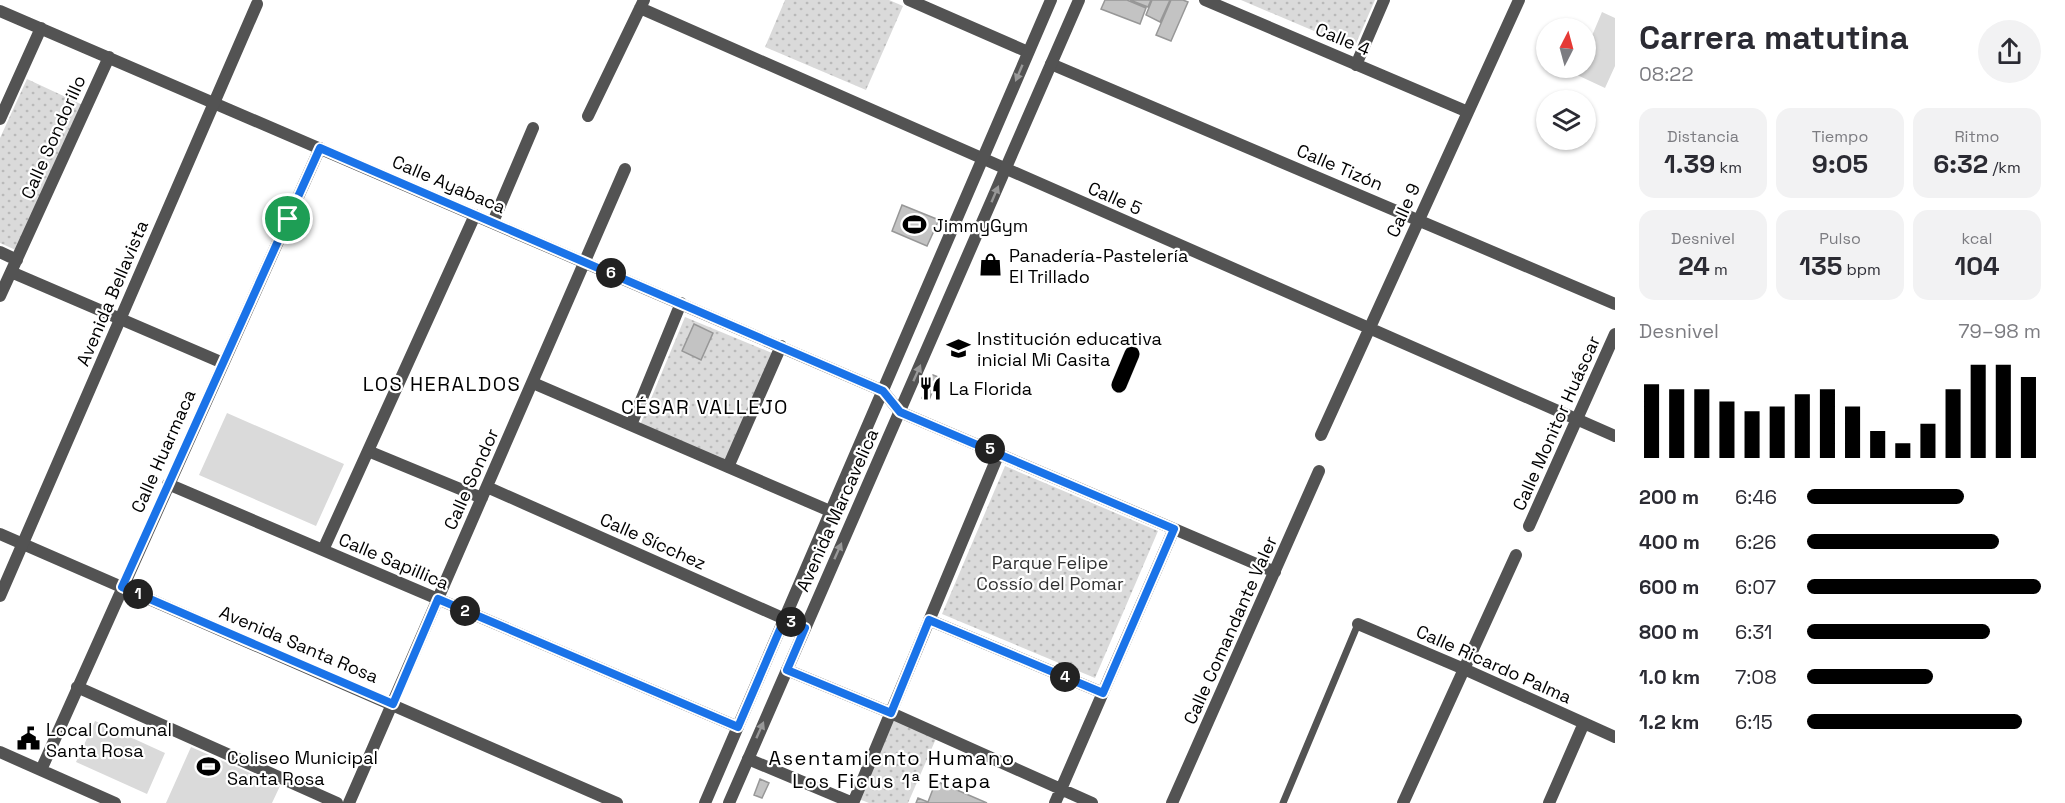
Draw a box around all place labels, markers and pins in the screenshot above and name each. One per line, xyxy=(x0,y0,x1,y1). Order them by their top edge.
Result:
pin xyxy=(262,193,313,244)
sports icon: JimmyGym xyxy=(902,212,928,238)
place label: JimmyGym xyxy=(933,214,1028,237)
place label: Panadería-Pastelería El Trillado xyxy=(1009,244,1188,288)
shop icon: Panadería-Pastelería El Trillado xyxy=(978,252,1004,278)
pin: 6 xyxy=(596,258,626,288)
place label: Institución educativa inicial Mi Casita xyxy=(977,327,1162,371)
school or university icon: Institución educativa inicial Mi Casita xyxy=(946,335,972,361)
restaurant icon: La Florida xyxy=(918,375,944,401)
place label: La Florida xyxy=(949,377,1032,400)
pin: 5 xyxy=(975,434,1005,464)
pin: 1 xyxy=(123,579,153,609)
pin: 2 xyxy=(450,596,480,626)
pin: 3 xyxy=(776,607,806,637)
pin: 4 xyxy=(1050,662,1080,692)
place label: Local Comunal Santa Rosa xyxy=(46,718,172,762)
public building icon: Local Comunal Santa Rosa xyxy=(15,726,41,752)
place label: Coliseo Municipal Santa Rosa xyxy=(227,746,378,790)
sports icon: Coliseo Municipal Santa Rosa xyxy=(196,754,222,780)

